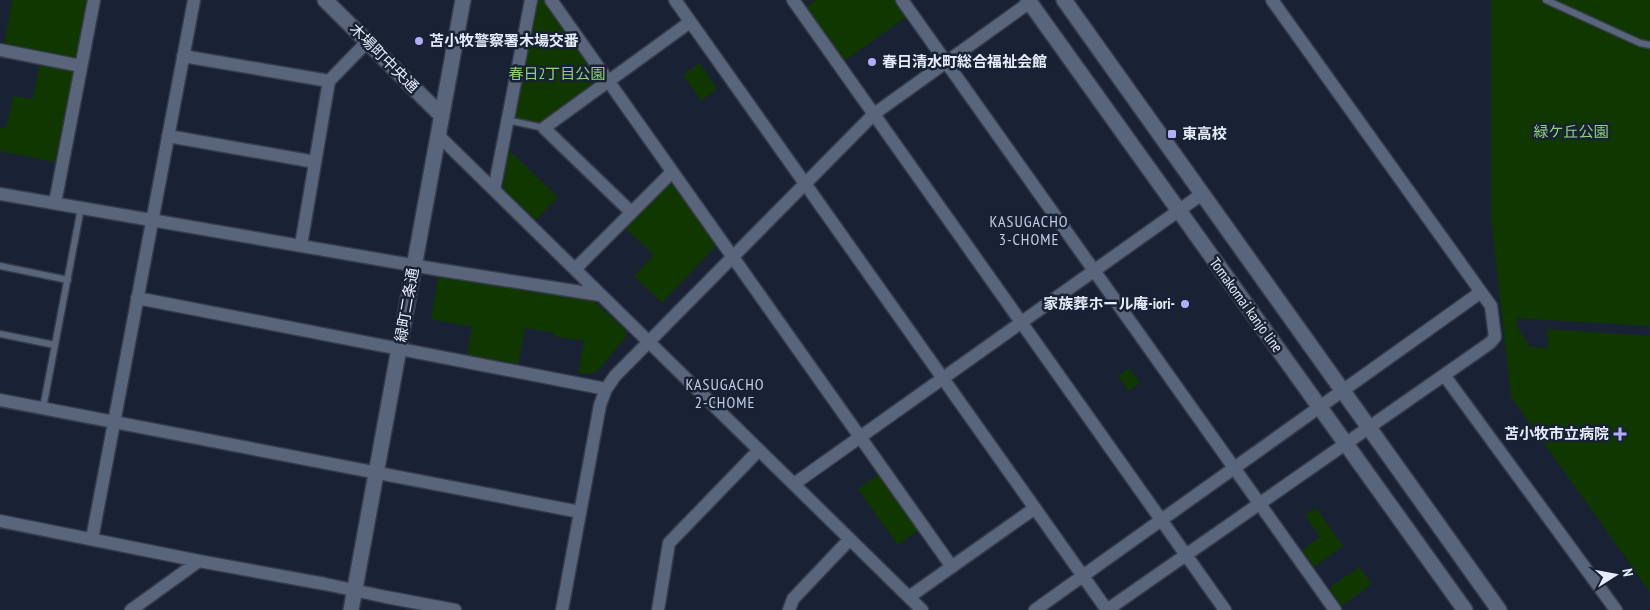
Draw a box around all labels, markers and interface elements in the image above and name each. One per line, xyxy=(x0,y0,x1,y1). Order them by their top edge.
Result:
street label: 木場町中央通 xyxy=(346,19,423,96)
place label: 苫小牧警察署木場交番 xyxy=(429,31,579,50)
marker: 苫小牧警察署木場交番 xyxy=(413,35,425,47)
place label: 春日清水町総合福祉会館 xyxy=(882,52,1047,71)
marker: 春日清水町総合福祉会館 xyxy=(866,56,878,68)
park label: 春日2丁目公園 xyxy=(509,64,605,83)
park label: 緑ケ丘公園 xyxy=(1533,122,1609,141)
place label: 東高校 xyxy=(1182,124,1227,143)
marker: 東高校 xyxy=(1166,128,1178,140)
district label: KASUGACHO 3-CHOME xyxy=(989,211,1069,249)
street label: Tomakomai kanjo line xyxy=(1206,254,1287,356)
street label: 緑町二条通 xyxy=(391,266,422,344)
place label: 家族葬ホール庵-iori- xyxy=(1043,294,1175,313)
marker: 家族葬ホール庵-iori- xyxy=(1179,298,1191,310)
district label: KASUGACHO 2-CHOME xyxy=(685,374,765,412)
place label: 苫小牧市立病院 xyxy=(1504,424,1609,443)
marker: 苫小牧市立病院 xyxy=(1613,427,1627,441)
north arrow xyxy=(1590,550,1640,600)
text: N xyxy=(1618,567,1637,578)

